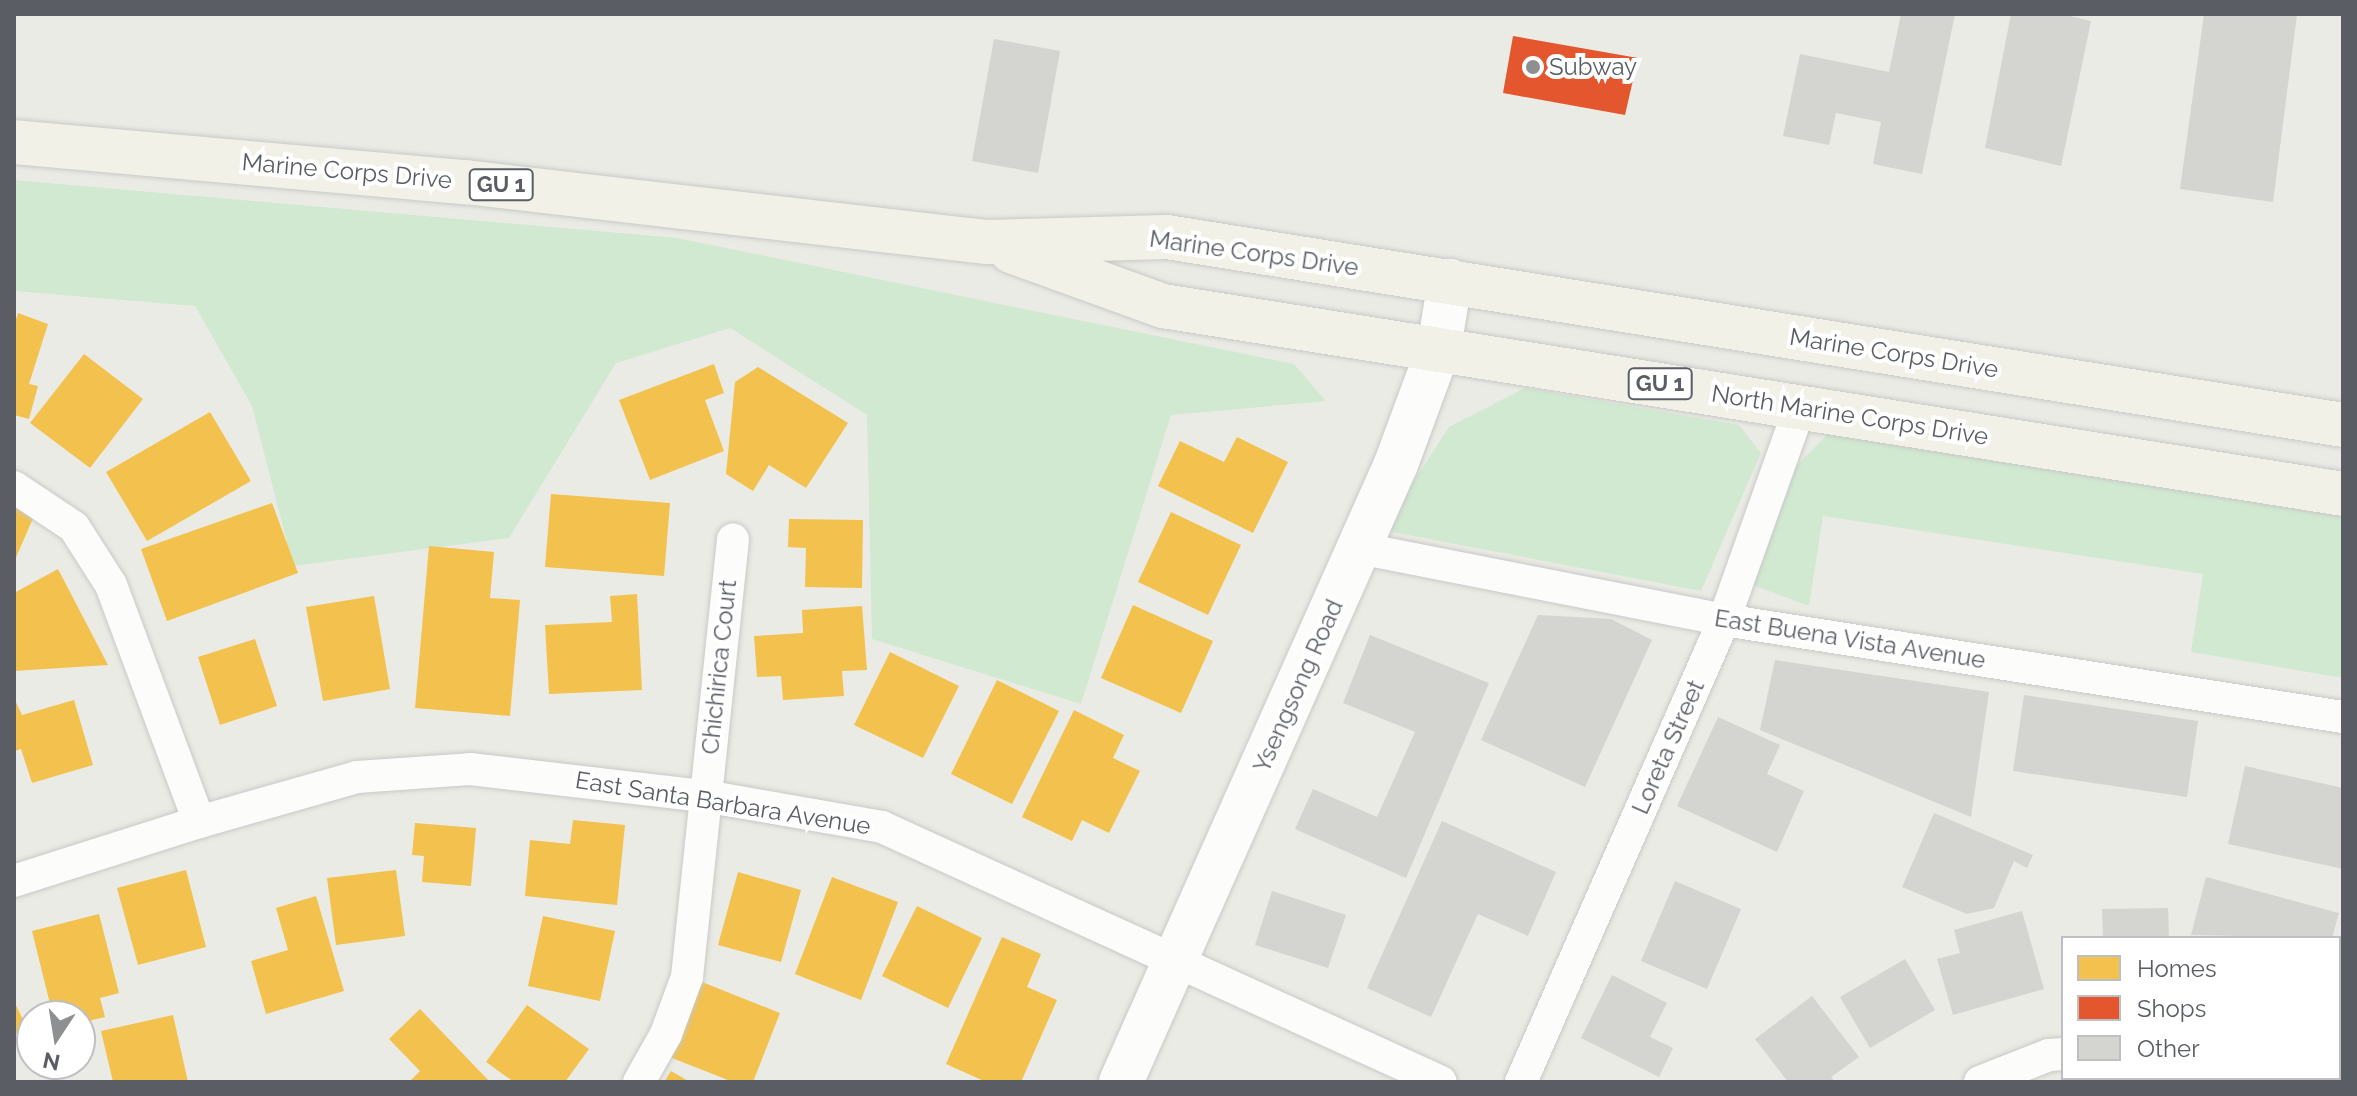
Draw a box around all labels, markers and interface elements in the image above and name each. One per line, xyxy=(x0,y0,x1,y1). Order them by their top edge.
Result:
place label: Subway xyxy=(1549,53,1637,81)
marker: Subway xyxy=(1524,58,1542,76)
street label: Marine Corps Drive xyxy=(241,147,453,195)
road number: GU 1 xyxy=(467,167,535,203)
street label: Marine Corps Drive xyxy=(1148,224,1360,282)
street label: Marine Corps Drive xyxy=(1788,322,2000,384)
road number: GU 1 xyxy=(1626,366,1694,402)
street label: North Marine Corps Drive xyxy=(1709,379,1991,451)
street label: Chichirica Court xyxy=(696,578,742,756)
street label: Ysengsong Road xyxy=(1247,595,1349,777)
street label: East Buena Vista Avenue xyxy=(1712,603,1988,675)
street label: Loreta Street xyxy=(1626,675,1710,819)
street label: East Santa Barbara Avenue xyxy=(573,765,873,841)
legend xyxy=(2061,936,2341,1080)
text: Homes xyxy=(2137,954,2217,983)
text: Shops xyxy=(2137,994,2206,1023)
north arrow xyxy=(16,1000,96,1080)
text: Other xyxy=(2137,1034,2200,1063)
text: N xyxy=(41,1047,62,1076)

